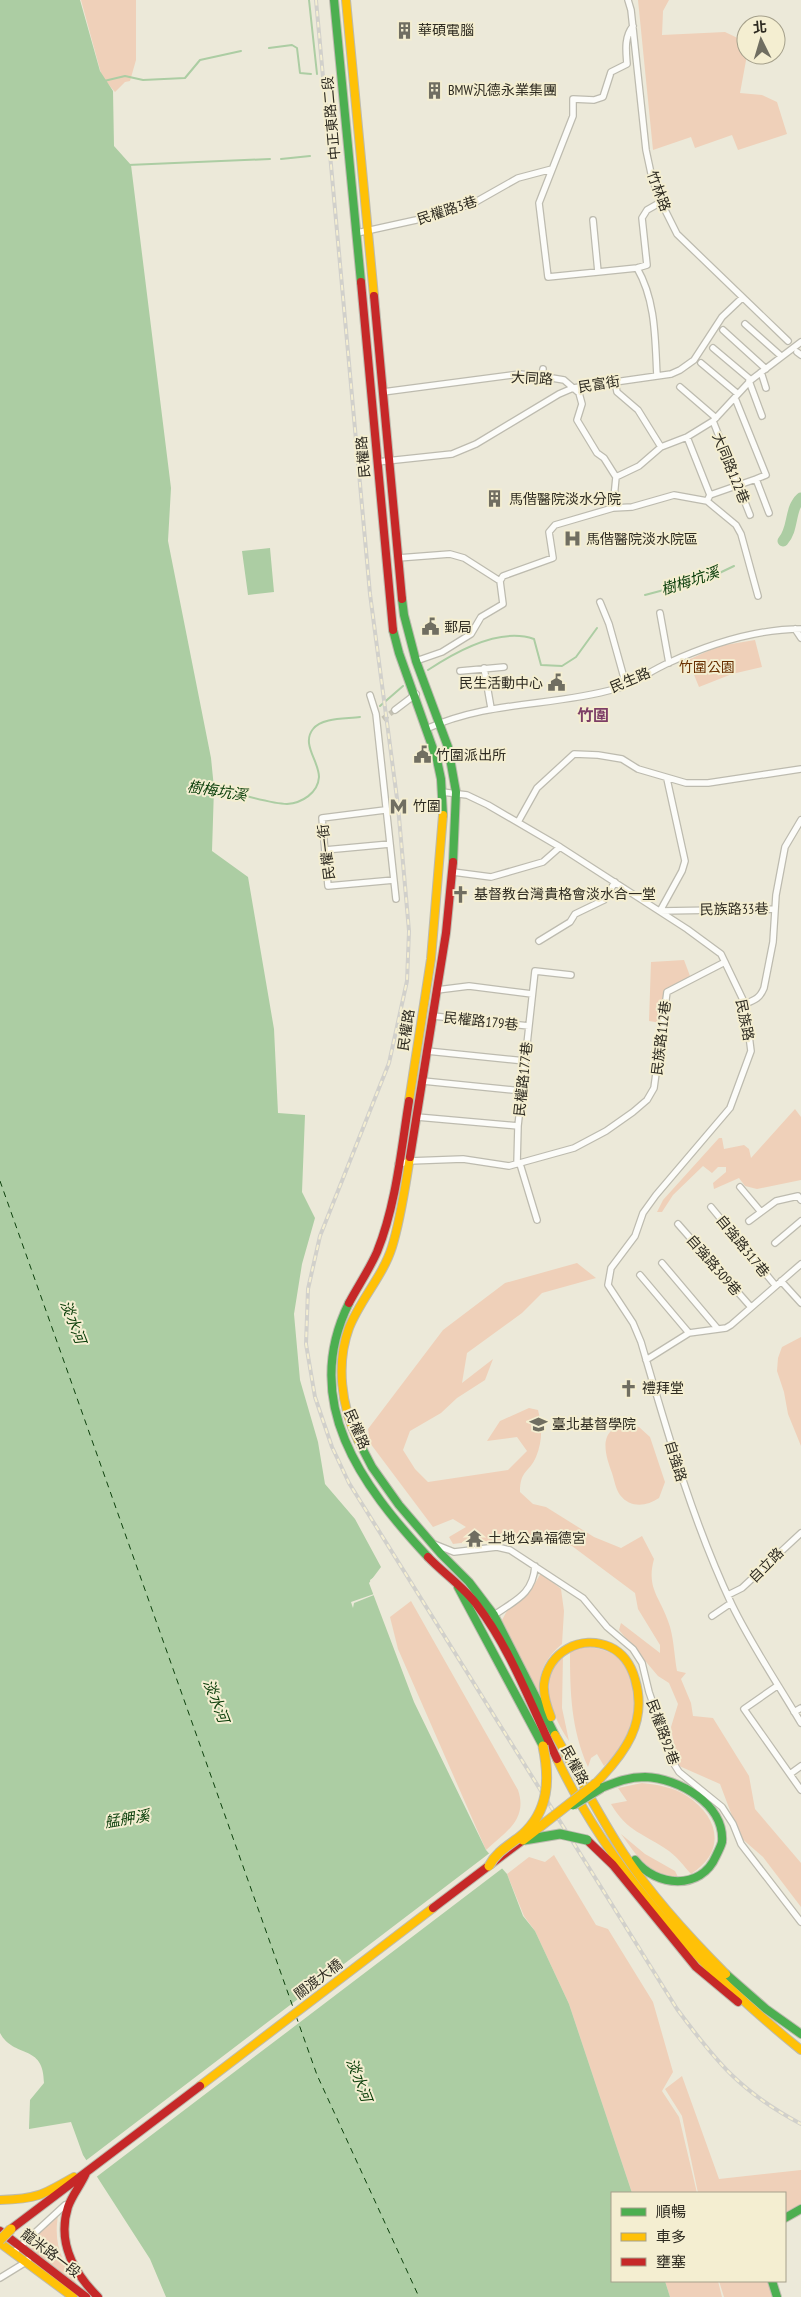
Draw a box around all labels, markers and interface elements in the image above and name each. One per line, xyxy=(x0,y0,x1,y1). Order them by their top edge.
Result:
north arrow xyxy=(736,15,786,65)
text: 北 xyxy=(752,17,768,37)
building icon: 華碩電腦 xyxy=(394,20,414,40)
place label: 華碩電腦 xyxy=(418,21,474,39)
street label: 中正東路二段 xyxy=(318,75,344,161)
building icon: BMW汎德永業集團 xyxy=(424,80,444,100)
place label: BMW汎德永業集團 xyxy=(448,81,557,99)
street label: 竹林路 xyxy=(643,168,675,214)
street label: 民權路3巷 xyxy=(415,192,479,228)
street label: 大同路 xyxy=(511,368,553,388)
street label: 民富街 xyxy=(577,372,621,396)
street label: 大同路122巷 xyxy=(709,430,753,506)
street label: 民權路 xyxy=(352,435,374,479)
building icon: 馬偕醫院淡水分院 xyxy=(485,489,505,509)
place label: 馬偕醫院淡水分院 xyxy=(509,490,621,508)
hospital icon: 馬偕醫院淡水院區 xyxy=(562,529,582,549)
place label: 馬偕醫院淡水院區 xyxy=(586,530,698,548)
water label: 樹梅坑溪 xyxy=(658,562,723,599)
public building icon: 郵局 xyxy=(420,617,440,637)
place label: 郵局 xyxy=(444,618,472,636)
park label: 竹圍公園 xyxy=(679,658,735,676)
street label: 民生路 xyxy=(607,664,653,696)
public building icon: 民生活動中心 xyxy=(547,673,567,693)
place label: 民生活動中心 xyxy=(459,674,543,692)
district label: 竹圍 xyxy=(577,705,609,725)
public building icon: 竹圍派出所 xyxy=(412,745,432,765)
place label: 竹圍派出所 xyxy=(436,746,506,764)
water label: 樹梅坑溪 xyxy=(186,776,250,805)
metro station icon: 竹圍 xyxy=(389,796,409,816)
place label: 竹圍 xyxy=(413,797,441,815)
street label: 民權一街 xyxy=(314,823,338,881)
church icon: 基督教台灣貴格會淡水合一堂 xyxy=(450,884,470,904)
place label: 基督教台灣貴格會淡水合一堂 xyxy=(474,885,656,903)
street label: 民族路33巷 xyxy=(700,899,768,919)
street label: 民族路 xyxy=(732,998,758,1042)
street label: 民族路112巷 xyxy=(648,1000,674,1076)
street label: 民權路 xyxy=(394,1008,418,1052)
street label: 民權路179巷 xyxy=(443,1008,519,1034)
street label: 民權路177巷 xyxy=(510,1041,536,1117)
street label: 自強路317巷 xyxy=(712,1211,774,1281)
street label: 自強路309巷 xyxy=(683,1231,745,1299)
water label: 淡水河 xyxy=(57,1297,91,1349)
church icon: 禮拜堂 xyxy=(618,1378,638,1398)
place label: 禮拜堂 xyxy=(642,1379,684,1397)
street label: 民權路 xyxy=(341,1406,373,1452)
school or university icon: 臺北基督學院 xyxy=(528,1414,548,1434)
place label: 臺北基督學院 xyxy=(552,1415,636,1433)
street label: 自強路 xyxy=(661,1438,691,1484)
temple icon: 土地公鼻福德宮 xyxy=(464,1528,484,1548)
place label: 土地公鼻福德宮 xyxy=(488,1529,586,1547)
street label: 自立路 xyxy=(745,1544,787,1586)
water label: 淡水河 xyxy=(200,1676,234,1728)
street label: 民權路92巷 xyxy=(643,1697,683,1767)
street label: 民權路 xyxy=(557,1742,593,1788)
water label: 艋舺溪 xyxy=(103,1805,153,1831)
street label: 關渡大橋 xyxy=(290,1955,346,2003)
water label: 淡水河 xyxy=(343,2055,377,2107)
legend xyxy=(611,2192,786,2282)
text: 順暢 xyxy=(656,2202,686,2221)
street label: 龍米路一段 xyxy=(18,2225,84,2281)
text: 車多 xyxy=(656,2227,686,2246)
text: 壅塞 xyxy=(656,2252,686,2271)

